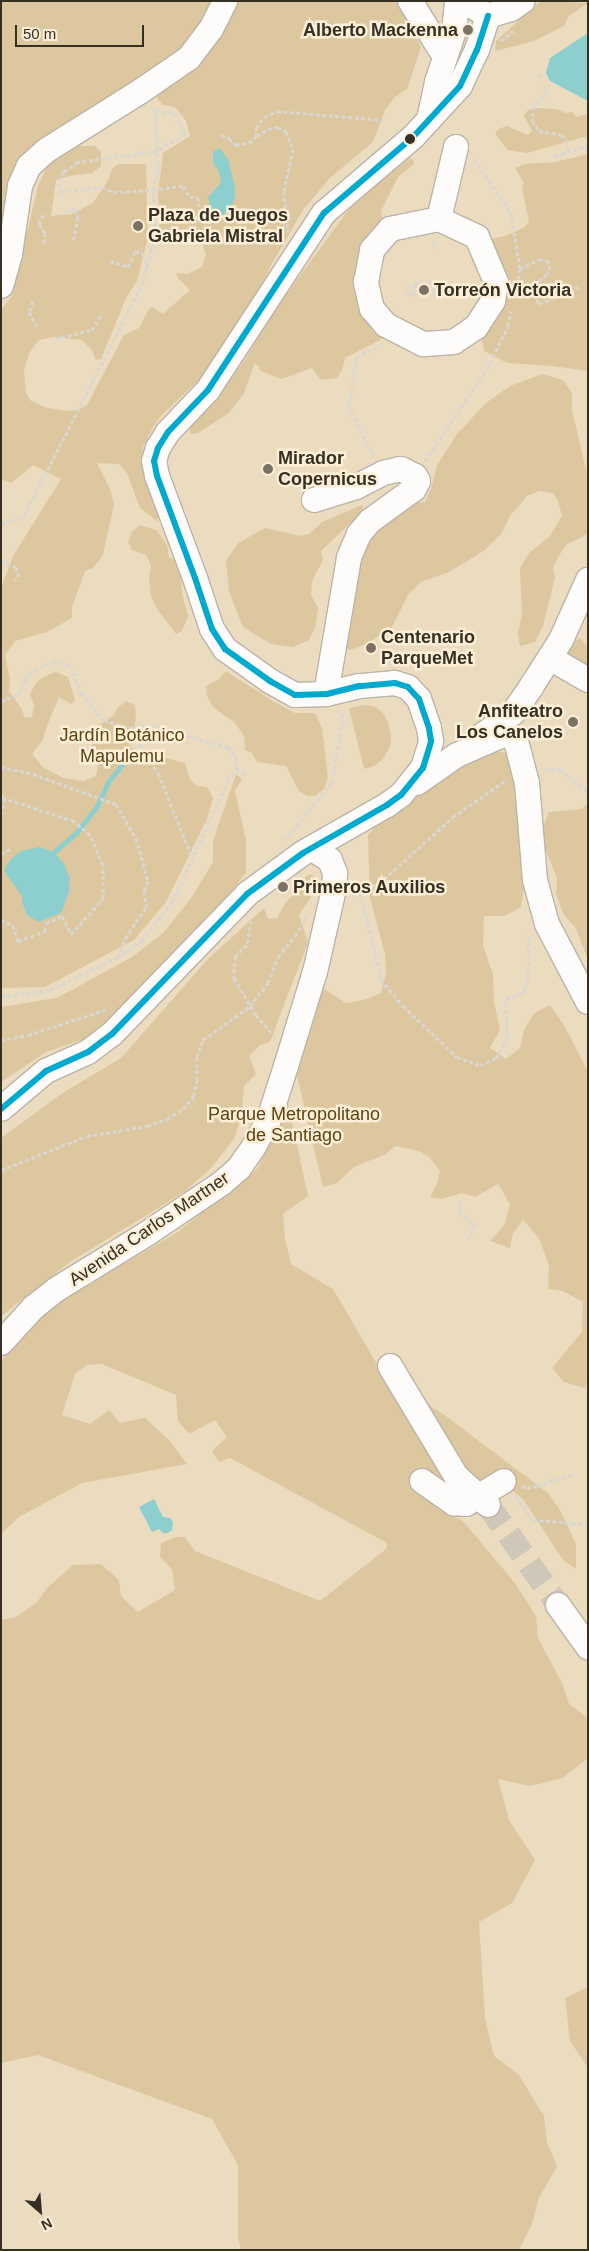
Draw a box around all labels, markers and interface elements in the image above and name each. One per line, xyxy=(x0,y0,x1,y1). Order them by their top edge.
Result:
scale bar xyxy=(18,15,146,47)
place label: Alberto Mackenna xyxy=(303,19,458,41)
marker: Alberto Mackenna xyxy=(462,24,474,36)
text: 50 m xyxy=(23,25,56,42)
unlabelled marker xyxy=(405,134,415,144)
place label: Plaza de Juegos Gabriela Mistral xyxy=(148,205,288,248)
marker: Plaza de Juegos Gabriela Mistral xyxy=(132,220,144,232)
place label: Torreón Victoria xyxy=(434,279,571,301)
marker: Torreón Victoria xyxy=(418,284,430,296)
place label: Mirador Copernicus xyxy=(278,448,377,490)
marker: Mirador Copernicus xyxy=(262,463,274,475)
place label: Centenario ParqueMet xyxy=(381,627,475,670)
marker: Centenario ParqueMet xyxy=(365,642,377,654)
place label: Anfiteatro Los Canelos xyxy=(456,701,563,744)
marker: Anfiteatro Los Canelos xyxy=(567,716,579,728)
park label: Jardín Botánico Mapulemu xyxy=(59,725,185,768)
place label: Primeros Auxilios xyxy=(293,876,446,898)
marker: Primeros Auxilios xyxy=(277,881,289,893)
park label: Parque Metropolitano de Santiago xyxy=(208,1104,380,1146)
street label: Avenida Carlos Martner xyxy=(65,1167,233,1291)
north arrow xyxy=(15,2186,65,2236)
text: N xyxy=(39,2215,55,2234)

